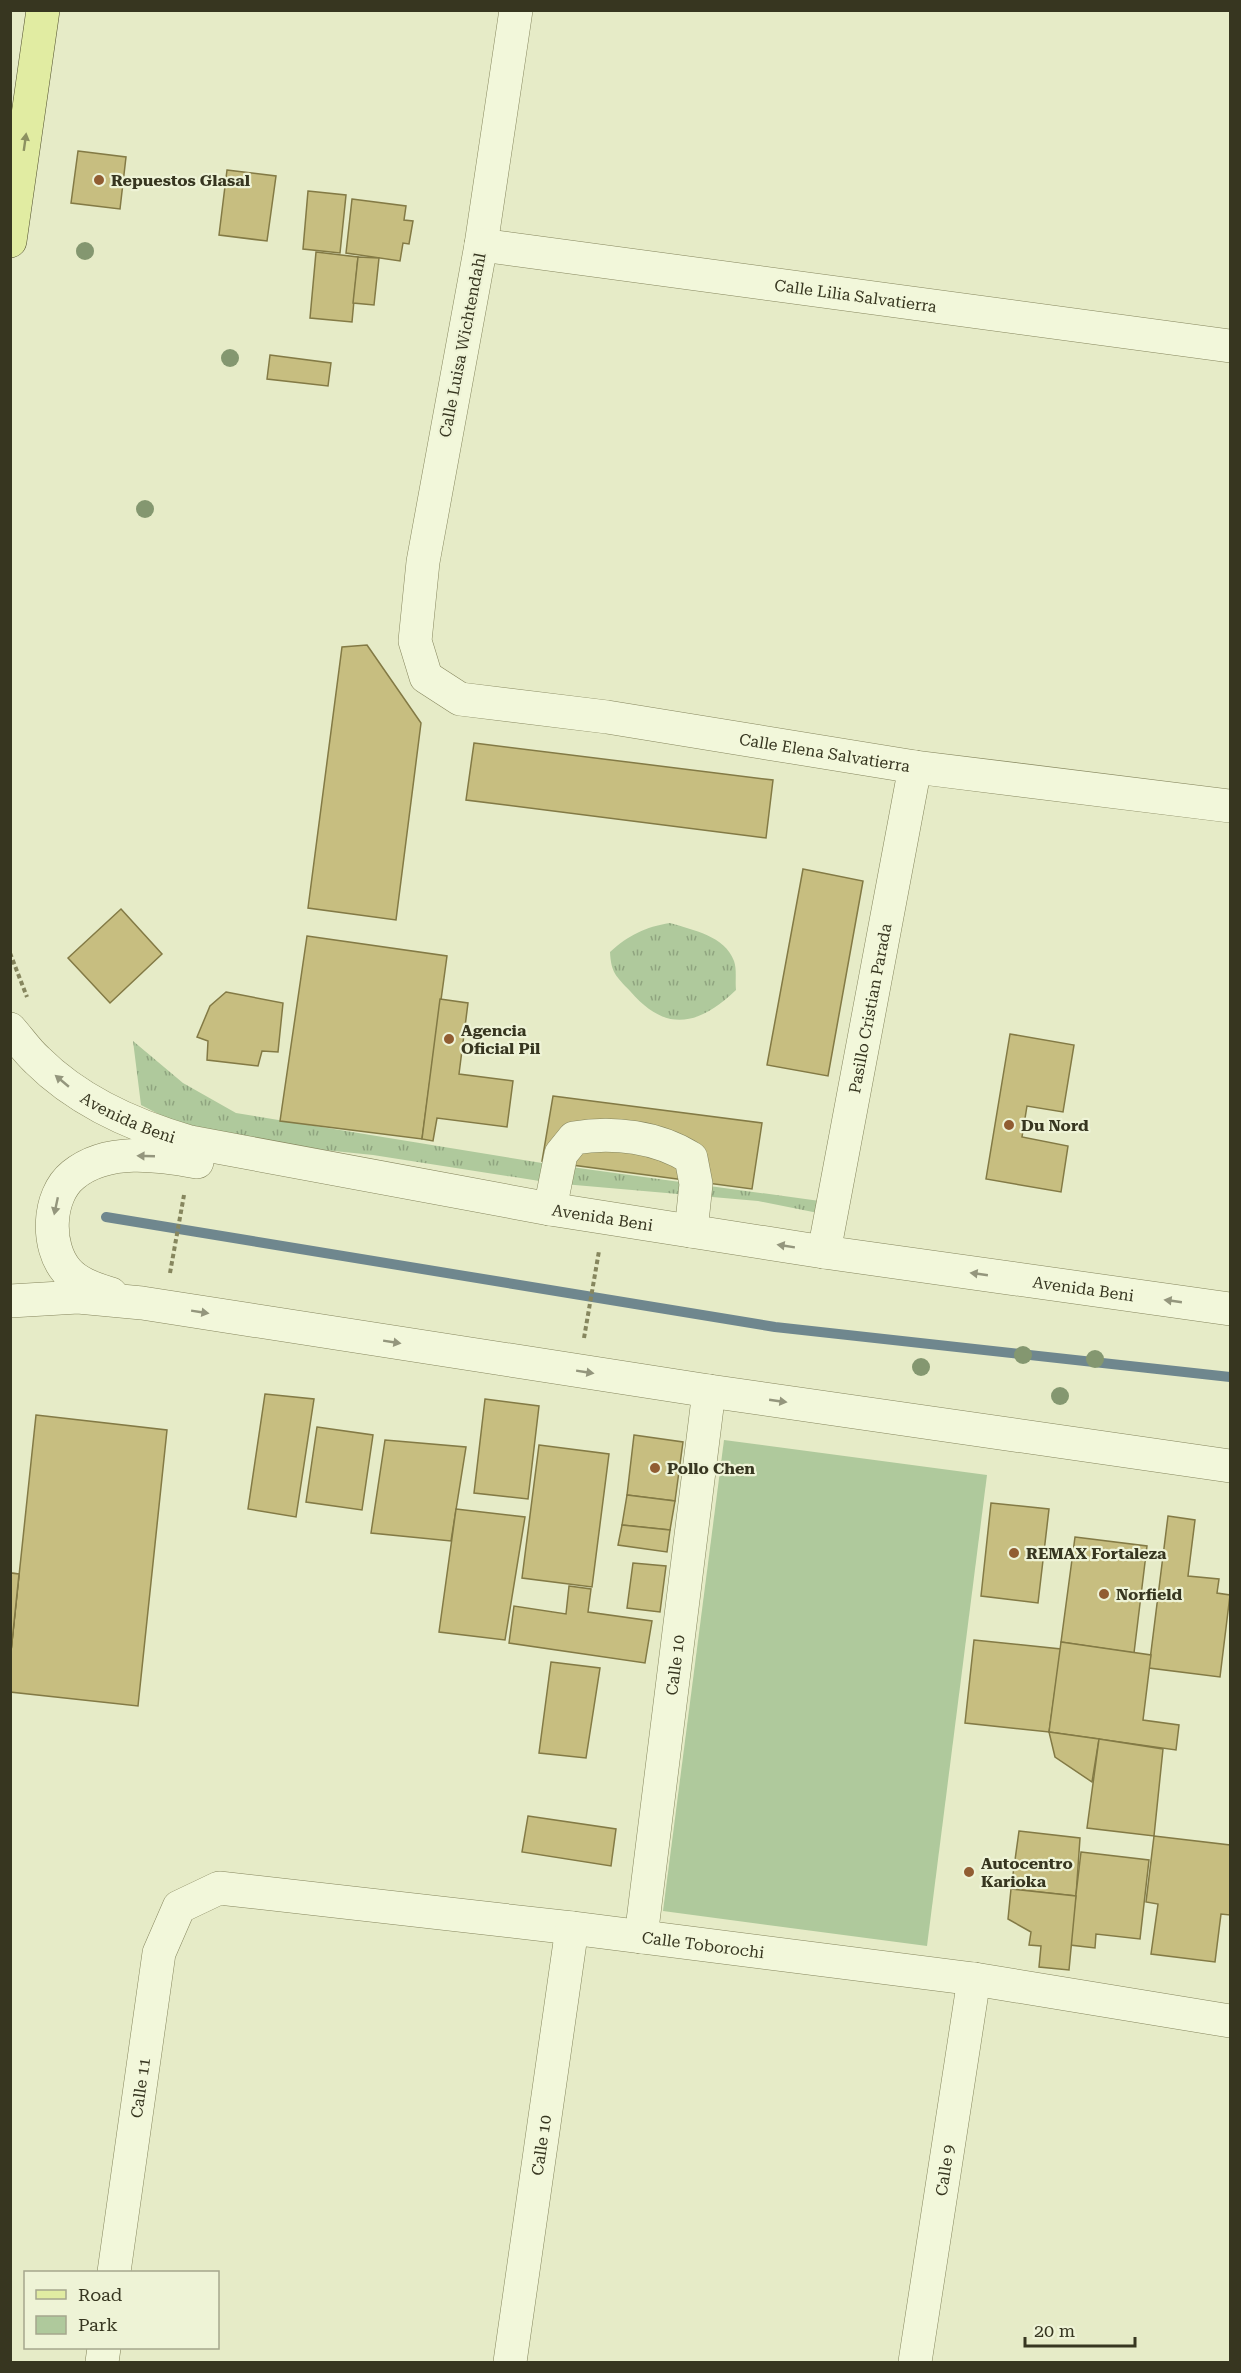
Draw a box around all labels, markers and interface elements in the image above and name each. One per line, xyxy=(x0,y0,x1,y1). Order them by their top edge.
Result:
one-way arrow xyxy=(20,132,29,151)
place label: Repuestos Glasal xyxy=(111,171,251,190)
marker: Repuestos Glasal xyxy=(92,173,106,187)
street label: Calle Luisa Wichtendahl xyxy=(435,251,490,439)
street label: Calle Lilia Salvatierra xyxy=(773,276,938,316)
street label: Calle Elena Salvatierra xyxy=(738,730,912,776)
street label: Pasillo Cristian Parada xyxy=(845,921,896,1095)
place label: Agencia Oficial Pil xyxy=(461,1021,541,1058)
marker: Agencia Oficial Pil xyxy=(442,1032,456,1046)
one-way arrow xyxy=(54,1075,70,1088)
street label: Avenida Beni xyxy=(77,1088,178,1147)
place label: Du Nord xyxy=(1021,1116,1089,1135)
marker: Du Nord xyxy=(1002,1118,1016,1132)
one-way arrow xyxy=(136,1151,155,1160)
one-way arrow xyxy=(50,1197,60,1215)
street label: Avenida Beni xyxy=(551,1200,654,1235)
one-way arrow xyxy=(777,1241,796,1250)
one-way arrow xyxy=(970,1269,989,1278)
street label: Avenida Beni xyxy=(1031,1272,1135,1305)
one-way arrow xyxy=(1163,1297,1182,1306)
one-way arrow xyxy=(190,1307,209,1316)
one-way arrow xyxy=(383,1338,402,1347)
one-way arrow xyxy=(575,1368,594,1377)
one-way arrow xyxy=(768,1396,787,1405)
place label: Pollo Chen xyxy=(667,1459,755,1478)
marker: Pollo Chen xyxy=(648,1461,662,1475)
place label: REMAX Fortaleza xyxy=(1026,1544,1167,1563)
marker: REMAX Fortaleza xyxy=(1007,1546,1021,1560)
place label: Norfield xyxy=(1116,1585,1183,1604)
marker: Norfield xyxy=(1097,1587,1111,1601)
street label: Calle 10 xyxy=(662,1634,689,1697)
place label: Autocentro Karioka xyxy=(981,1854,1073,1891)
marker: Autocentro Karioka xyxy=(962,1865,976,1879)
street label: Calle Toborochi xyxy=(641,1928,765,1962)
street label: Calle 11 xyxy=(127,2056,154,2119)
street label: Calle 10 xyxy=(528,2114,555,2177)
street label: Calle 9 xyxy=(932,2143,958,2197)
legend xyxy=(24,2271,219,2349)
text: Road xyxy=(78,2284,123,2305)
scale bar xyxy=(1025,2310,1134,2348)
text: Park xyxy=(78,2314,118,2335)
text: 20 m xyxy=(1034,2320,1075,2341)

